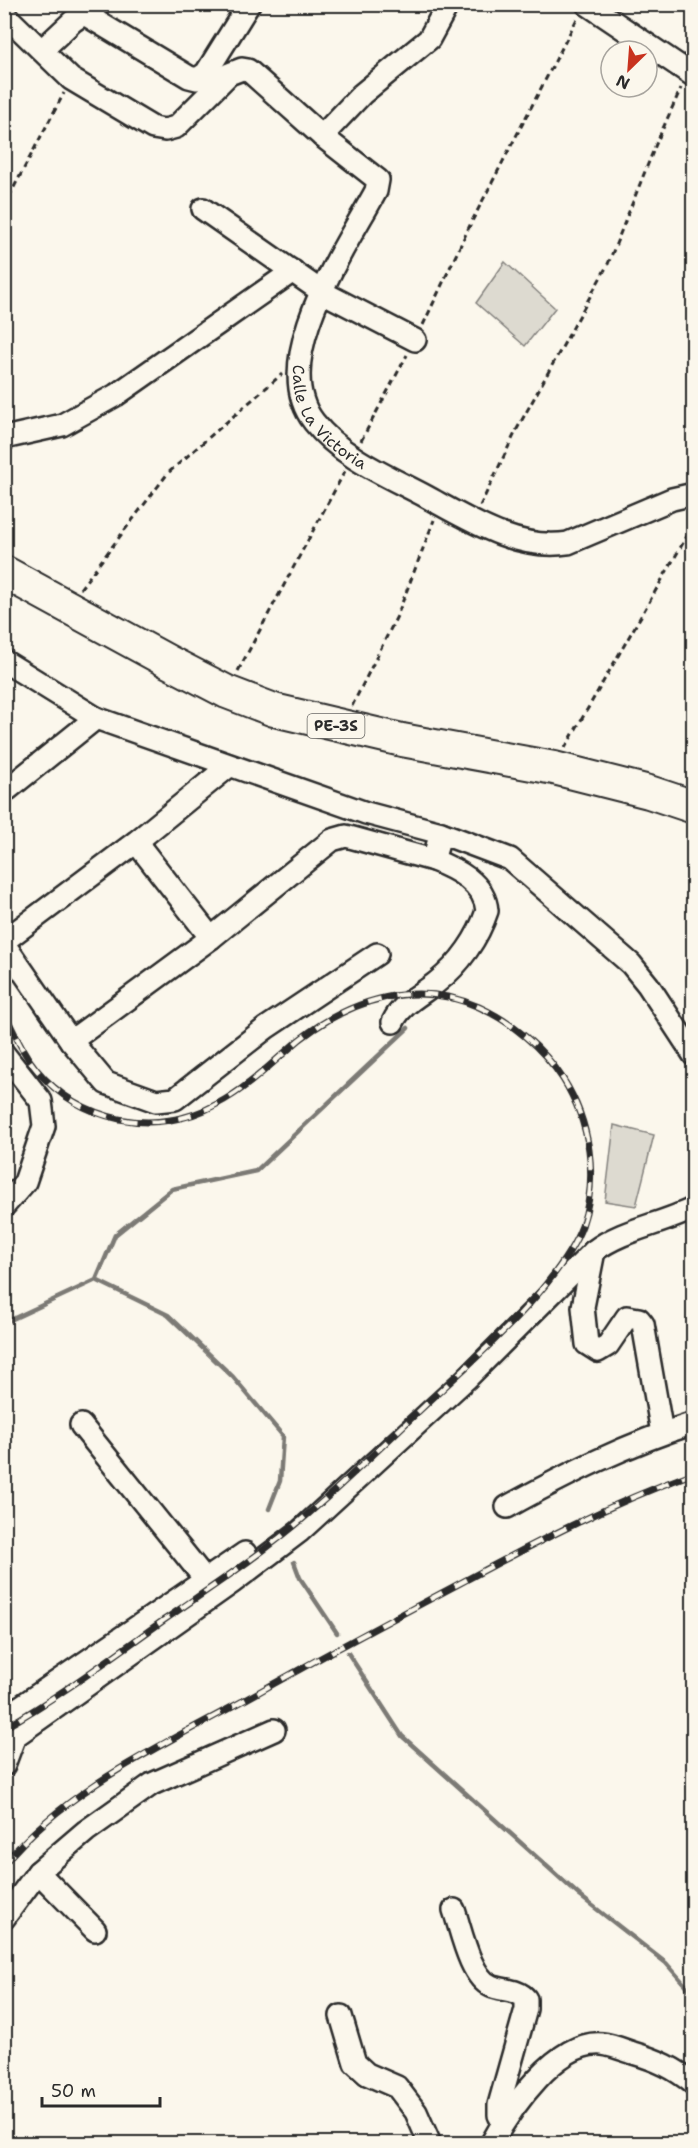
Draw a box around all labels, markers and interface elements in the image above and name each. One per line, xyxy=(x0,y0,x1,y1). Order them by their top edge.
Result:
north arrow xyxy=(599,39,659,99)
text: N xyxy=(613,70,633,94)
street label: Calle La Victoria xyxy=(288,364,371,474)
road number: PE-3S xyxy=(308,714,364,738)
scale bar xyxy=(42,2070,160,2108)
text: 50 m xyxy=(51,2079,96,2103)

